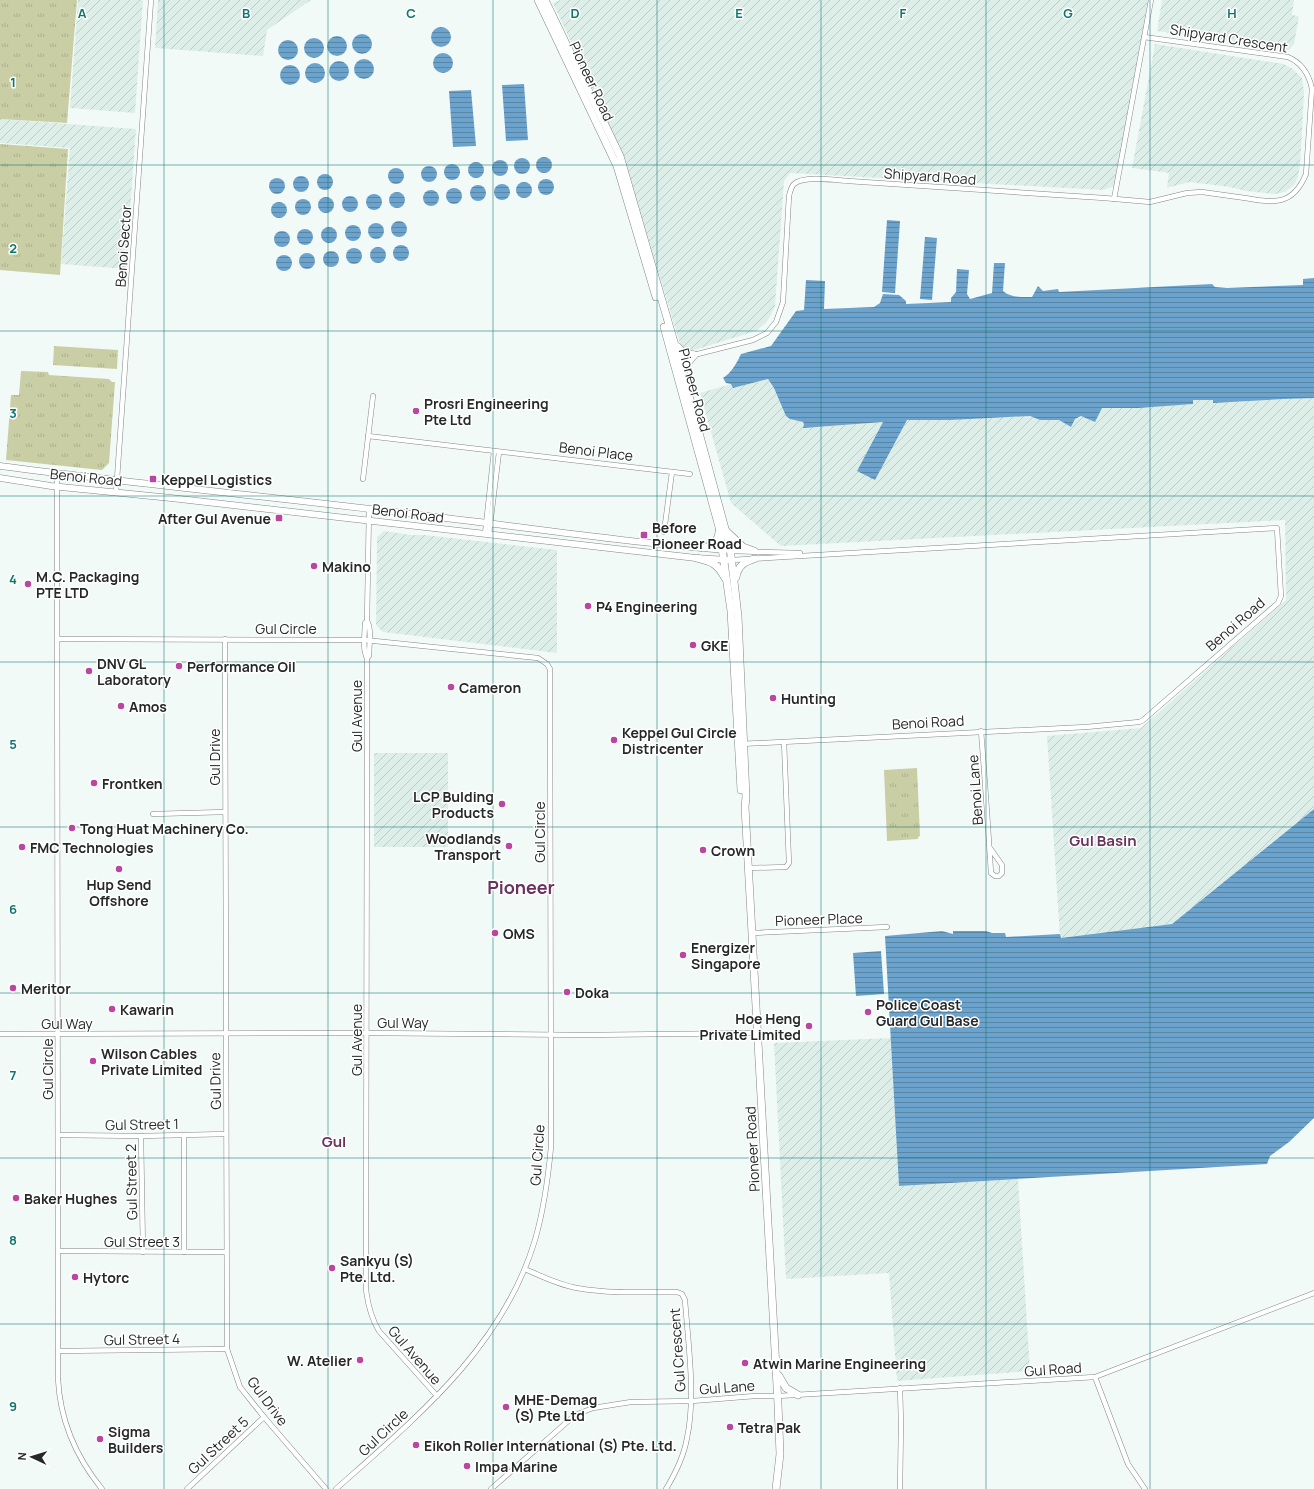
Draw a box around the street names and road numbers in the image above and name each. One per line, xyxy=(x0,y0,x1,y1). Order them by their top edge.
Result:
street label: Shipyard Crescent xyxy=(1169,19,1290,57)
street label: Pioneer Road xyxy=(565,38,619,124)
street label: Shipyard Road xyxy=(883,163,977,189)
street label: Benoi Sector xyxy=(111,204,135,288)
street label: Pioneer Road xyxy=(675,346,715,434)
street label: Benoi Place xyxy=(558,437,634,465)
street label: Benoi Road xyxy=(49,464,123,490)
street label: Benoi Road xyxy=(371,499,445,527)
street label: Benoi Road xyxy=(1201,593,1269,655)
street label: Gul Circle xyxy=(255,619,317,638)
street label: Gul Avenue xyxy=(347,680,366,752)
street label: Benoi Road xyxy=(891,711,965,733)
street label: Gul Drive xyxy=(205,729,224,786)
street label: Benoi Lane xyxy=(963,754,987,826)
street label: Gul Circle xyxy=(530,801,549,863)
street label: Pioneer Place xyxy=(775,908,863,930)
street label: Gul Avenue xyxy=(347,1004,366,1076)
street label: Gul Way xyxy=(377,1013,429,1032)
street label: Gul Way xyxy=(41,1014,93,1033)
street label: Gul Circle xyxy=(38,1038,57,1100)
street label: Gul Drive xyxy=(205,1052,225,1110)
street label: Pioneer Road xyxy=(740,1106,764,1192)
street label: Gul Street 1 xyxy=(105,1114,179,1134)
street label: Gul Circle xyxy=(525,1124,549,1186)
street label: Gul Street 2 xyxy=(121,1144,141,1220)
street label: Gul Street 3 xyxy=(104,1232,180,1251)
street label: Gul Crescent xyxy=(665,1307,689,1393)
street label: Gul Avenue xyxy=(384,1322,446,1388)
street label: Gul Street 4 xyxy=(104,1329,180,1349)
street label: Gul Road xyxy=(1024,1358,1082,1380)
street label: Gul Drive xyxy=(243,1373,293,1429)
street label: Gul Lane xyxy=(699,1376,755,1398)
street label: Gul Circle xyxy=(354,1404,412,1460)
street label: Gul Street 5 xyxy=(184,1412,252,1478)

